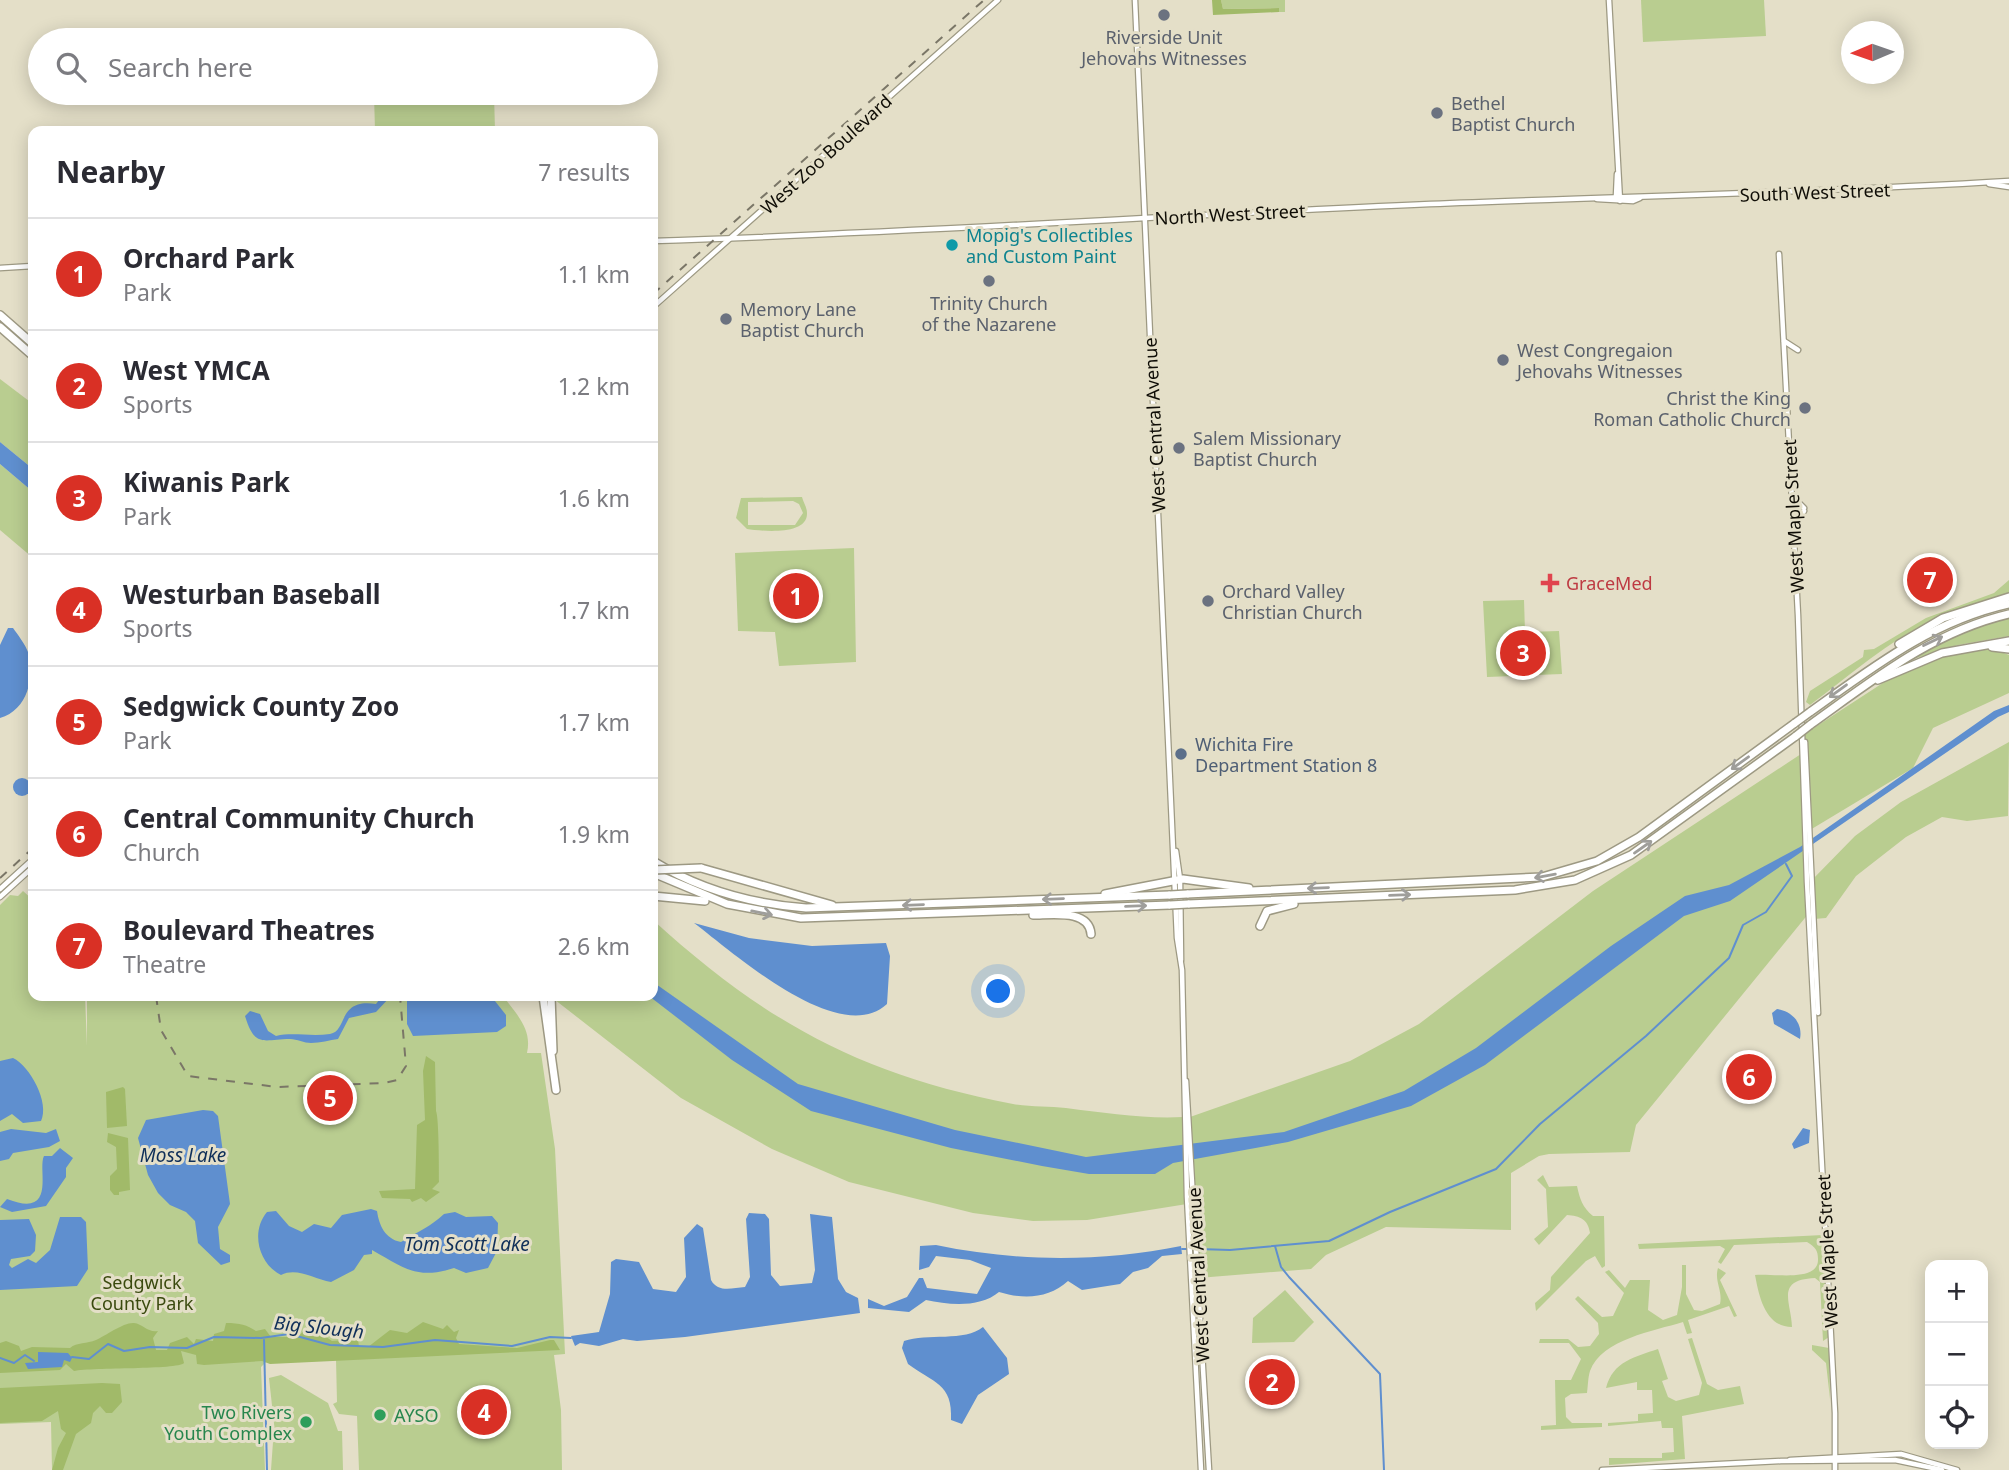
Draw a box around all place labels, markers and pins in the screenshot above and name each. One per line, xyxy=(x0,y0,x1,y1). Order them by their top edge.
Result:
marker: Riverside Unit Jehovahs Witnesses xyxy=(1156,7,1172,23)
place label: Riverside Unit Jehovahs Witnesses xyxy=(1079,25,1247,70)
place label: Bethel Baptist Church xyxy=(1451,91,1575,136)
marker: Bethel Baptist Church xyxy=(1429,105,1445,121)
place label: Mopig's Collectibles and Custom Paint xyxy=(966,223,1133,268)
marker: Mopig's Collectibles and Custom Paint xyxy=(944,237,960,253)
marker: Trinity Church of the Nazarene xyxy=(981,273,997,289)
place label: Trinity Church of the Nazarene xyxy=(921,291,1057,336)
place label: Memory Lane Baptist Church xyxy=(740,297,864,342)
marker: Memory Lane Baptist Church xyxy=(718,311,734,327)
place label: West Congregaion Jehovahs Witnesses xyxy=(1515,338,1683,383)
marker: West Congregaion Jehovahs Witnesses xyxy=(1495,352,1511,368)
place label: Christ the King Roman Catholic Church xyxy=(1593,386,1791,431)
marker: Christ the King Roman Catholic Church xyxy=(1797,400,1813,416)
place label: Salem Missionary Baptist Church xyxy=(1193,426,1342,471)
marker: Salem Missionary Baptist Church xyxy=(1171,440,1187,456)
pin: 7 xyxy=(1907,554,1953,606)
pin: 1 xyxy=(773,570,819,622)
place label: GraceMed xyxy=(1566,571,1653,595)
marker: GraceMed xyxy=(1540,573,1560,593)
place label: Orchard Valley Christian Church xyxy=(1222,579,1363,624)
marker: Orchard Valley Christian Church xyxy=(1200,593,1216,609)
pin: 3 xyxy=(1500,627,1546,679)
place label: Wichita Fire Department Station 8 xyxy=(1195,732,1377,777)
marker: Wichita Fire Department Station 8 xyxy=(1173,746,1189,762)
pin: 6 xyxy=(1726,1051,1772,1103)
pin: 5 xyxy=(307,1072,353,1124)
pin: 2 xyxy=(1249,1356,1295,1408)
pin: 4 xyxy=(461,1386,507,1438)
place label: Two Rivers Youth Complex xyxy=(164,1400,292,1445)
place label: AYSO xyxy=(394,1403,439,1427)
marker: AYSO xyxy=(372,1407,388,1423)
marker: Two Rivers Youth Complex xyxy=(298,1414,314,1430)

